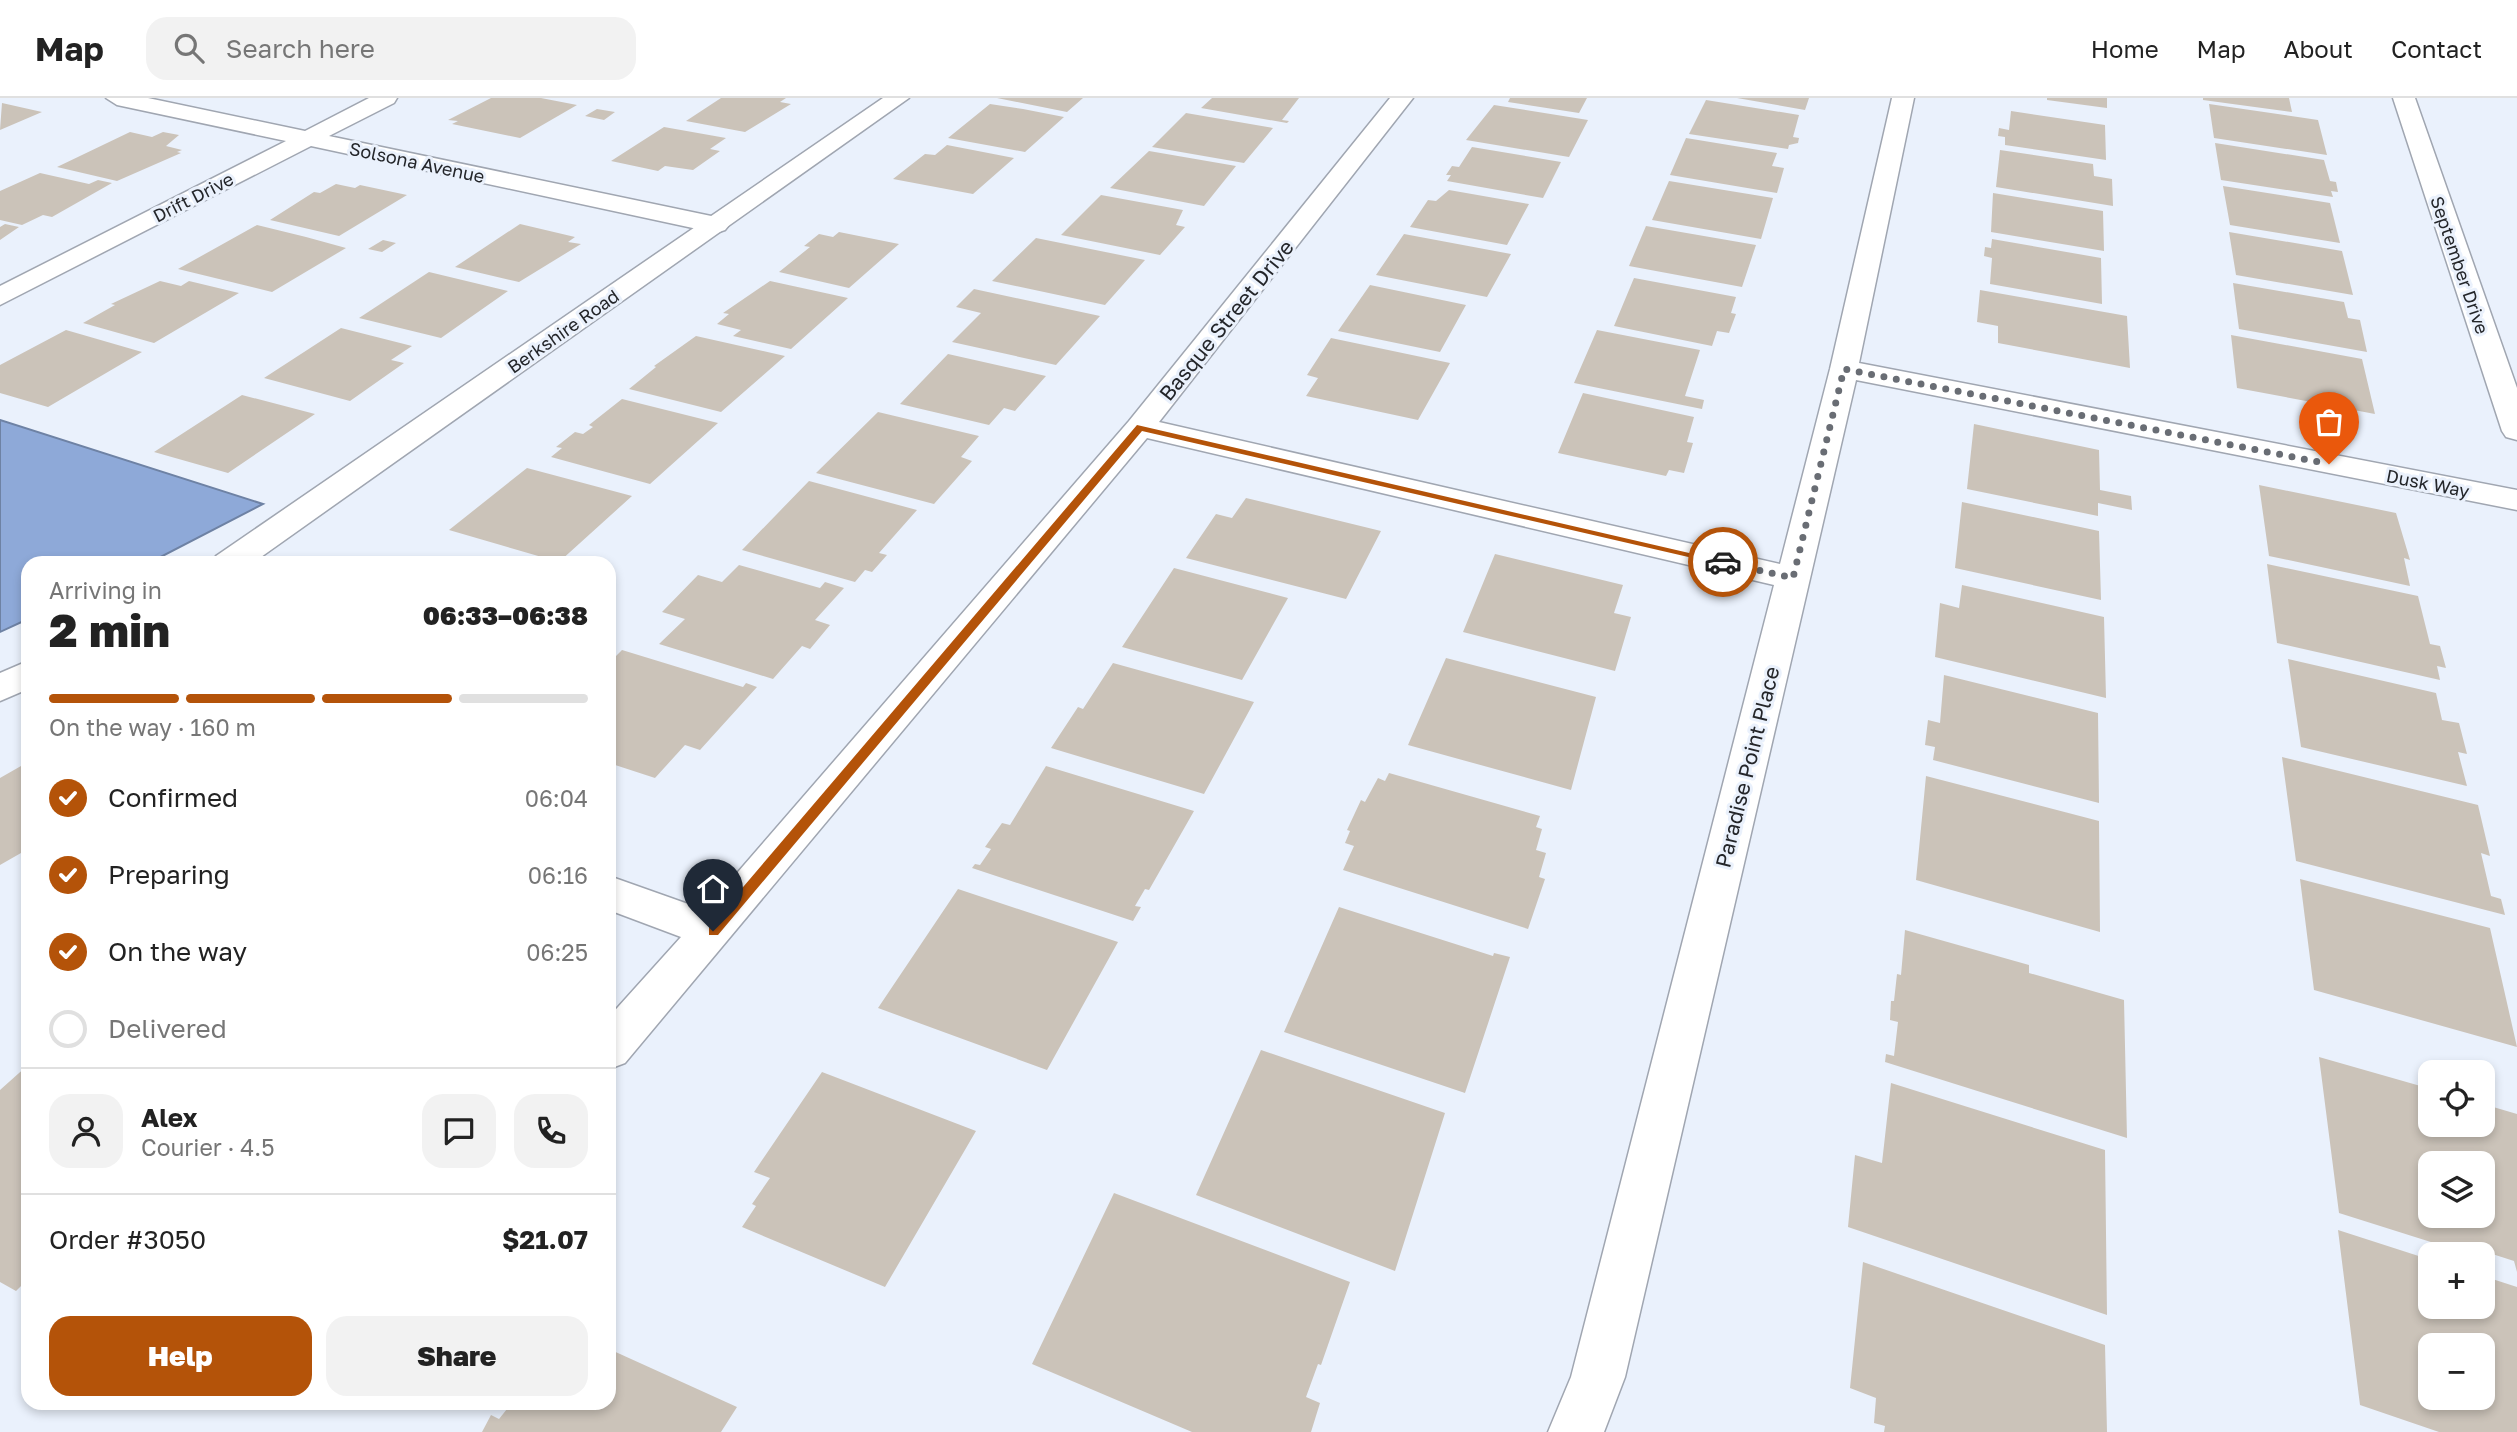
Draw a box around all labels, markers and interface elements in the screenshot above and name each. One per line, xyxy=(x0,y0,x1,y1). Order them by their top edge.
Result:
search box xyxy=(146,17,636,80)
text: Map xyxy=(35,29,104,68)
icon: search xyxy=(170,29,208,67)
text: Search here xyxy=(226,33,375,64)
text: Home xyxy=(2091,34,2159,63)
text: Map xyxy=(2197,34,2246,63)
text: About xyxy=(2284,34,2353,63)
text: Contact xyxy=(2391,34,2482,63)
street label: Solsona Avenue xyxy=(347,137,487,187)
street label: Drift Drive xyxy=(149,167,237,227)
street label: September Drive xyxy=(2426,193,2494,337)
street label: Basque Street Drive xyxy=(1153,234,1299,406)
street label: Berkshire Road xyxy=(503,284,623,378)
pin xyxy=(2299,392,2359,464)
icon: bag xyxy=(2310,403,2348,441)
street label: Dusk Way xyxy=(2385,464,2471,502)
courier xyxy=(1688,527,1758,597)
icon: car xyxy=(1704,543,1742,581)
text: Arriving in xyxy=(49,576,162,604)
text: 06:33–06:38 xyxy=(423,600,588,631)
text: 2 min xyxy=(49,602,170,657)
street label: Paradise Point Place xyxy=(1709,664,1785,870)
text: On the way · 160 m xyxy=(49,713,256,741)
icon: check xyxy=(49,779,87,817)
text: Confirmed xyxy=(108,782,238,813)
text: 06:04 xyxy=(525,784,588,812)
icon: check xyxy=(49,856,87,894)
text: Preparing xyxy=(108,859,230,890)
pin xyxy=(683,859,743,931)
text: 06:16 xyxy=(528,861,588,889)
icon: home xyxy=(694,870,732,908)
icon: check xyxy=(49,933,87,971)
text: On the way xyxy=(108,936,247,967)
text: 06:25 xyxy=(526,938,588,966)
text: Delivered xyxy=(108,1013,227,1044)
map controls xyxy=(2418,1060,2495,1410)
button: locate xyxy=(2418,1060,2495,1137)
button: person xyxy=(49,1094,123,1168)
button: chat xyxy=(422,1094,496,1168)
button: phone xyxy=(514,1094,588,1168)
text: Alex xyxy=(141,1102,198,1133)
text: Courier · 4.5 xyxy=(141,1133,274,1161)
button: layers xyxy=(2418,1151,2495,1228)
text: Order #3050 xyxy=(49,1224,206,1255)
text: $21.07 xyxy=(502,1224,588,1255)
button: + xyxy=(2418,1242,2495,1319)
button: Help xyxy=(49,1316,312,1396)
button: Share xyxy=(326,1316,588,1396)
button: − xyxy=(2418,1333,2495,1410)

